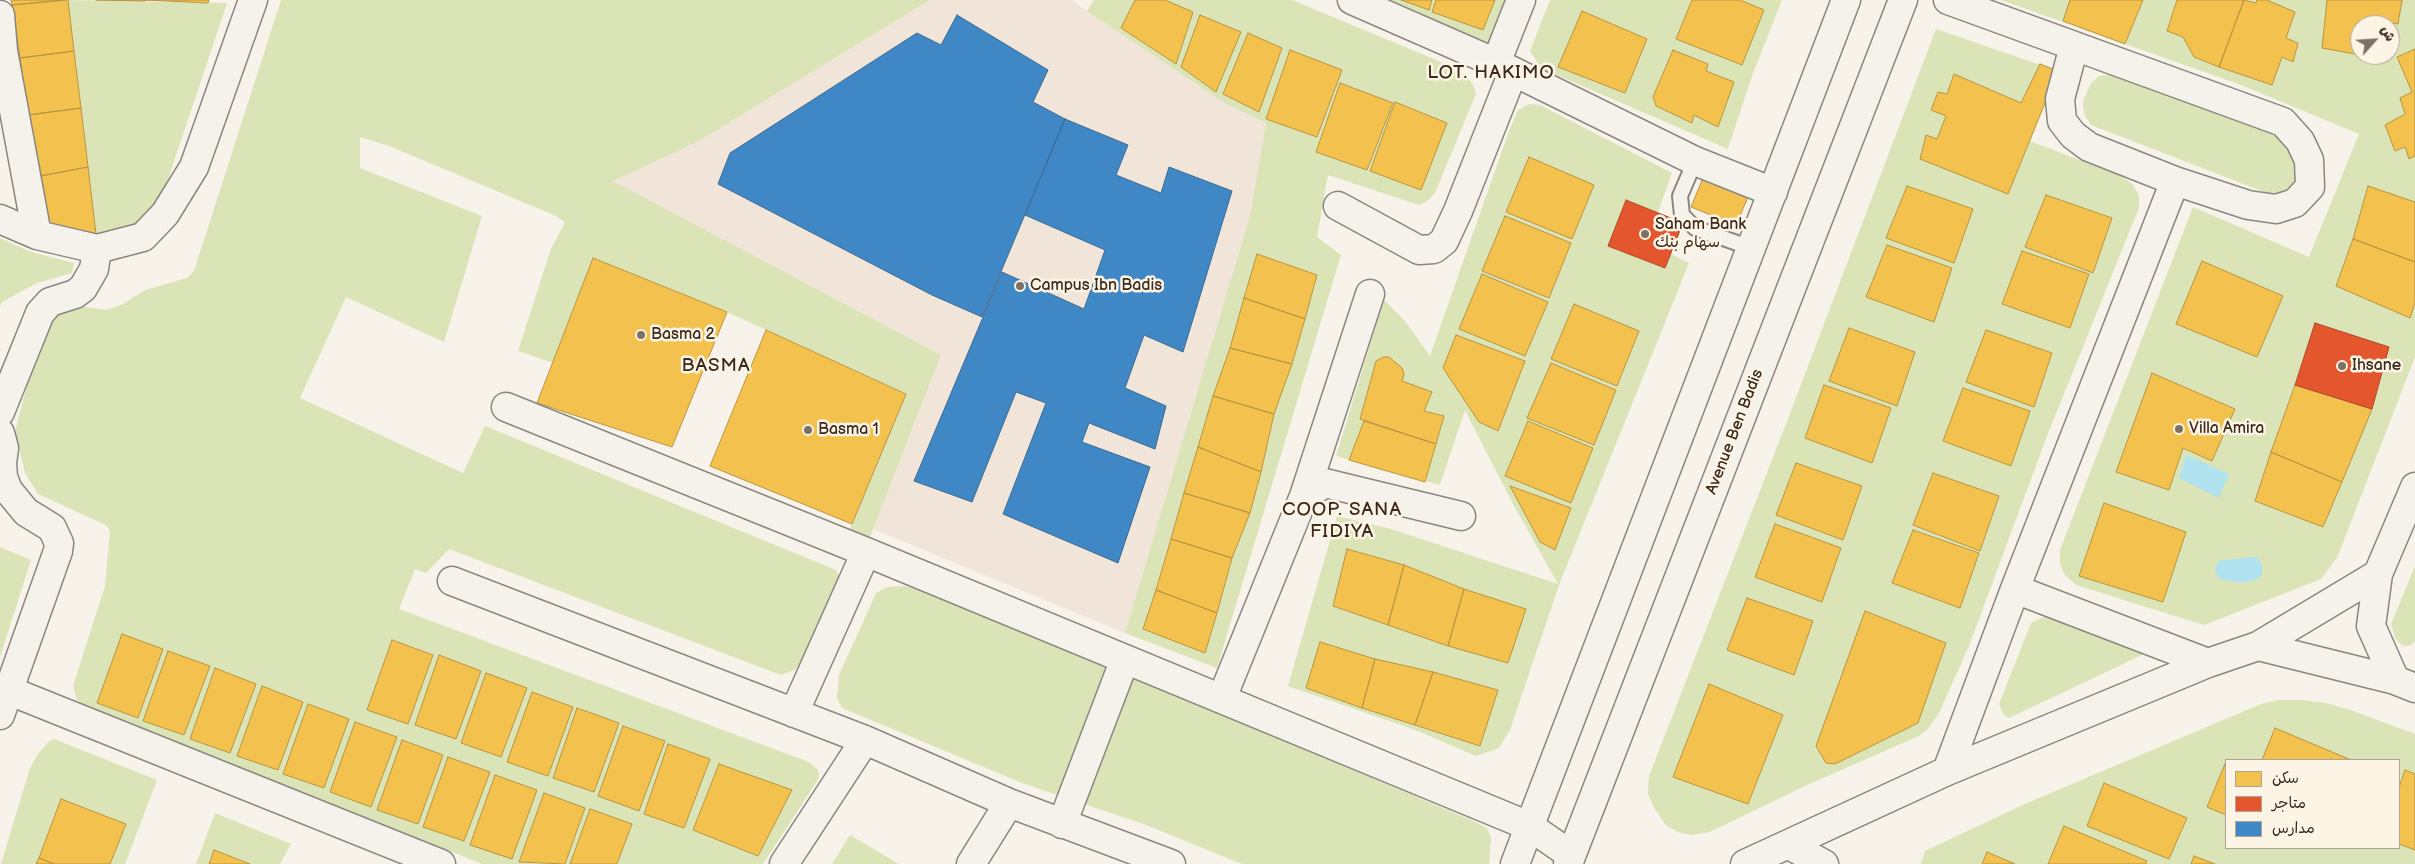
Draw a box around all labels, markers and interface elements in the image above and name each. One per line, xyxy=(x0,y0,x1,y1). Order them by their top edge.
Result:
north arrow xyxy=(2350,15,2400,65)
text: ش xyxy=(2377,23,2399,44)
district label: LOT. HAKIMO xyxy=(1426,62,1556,84)
place label: Saham Bank سهام بنك xyxy=(1655,215,1746,253)
marker: Saham Bank سهام بنك xyxy=(1639,228,1651,240)
place label: Campus Ibn Badis xyxy=(1030,276,1162,296)
marker: Campus Ibn Badis xyxy=(1014,280,1026,292)
place label: Basma 2 xyxy=(651,325,715,345)
marker: Basma 2 xyxy=(635,329,647,341)
district label: BASMA xyxy=(681,355,751,377)
place label: Ihsane xyxy=(2352,356,2401,376)
marker: Ihsane xyxy=(2336,360,2348,372)
street label: Avenue Ben Badis xyxy=(1702,367,1768,497)
place label: Villa Amira xyxy=(2189,419,2264,439)
place label: Basma 1 xyxy=(818,420,879,440)
marker: Villa Amira xyxy=(2173,423,2185,435)
marker: Basma 1 xyxy=(802,424,814,436)
district label: COOP. SANA FIDIYA xyxy=(1281,499,1403,543)
legend xyxy=(2225,759,2400,849)
text: سكن xyxy=(2272,769,2299,788)
text: متاجر xyxy=(2272,794,2306,813)
text: مدارس xyxy=(2272,819,2315,838)

